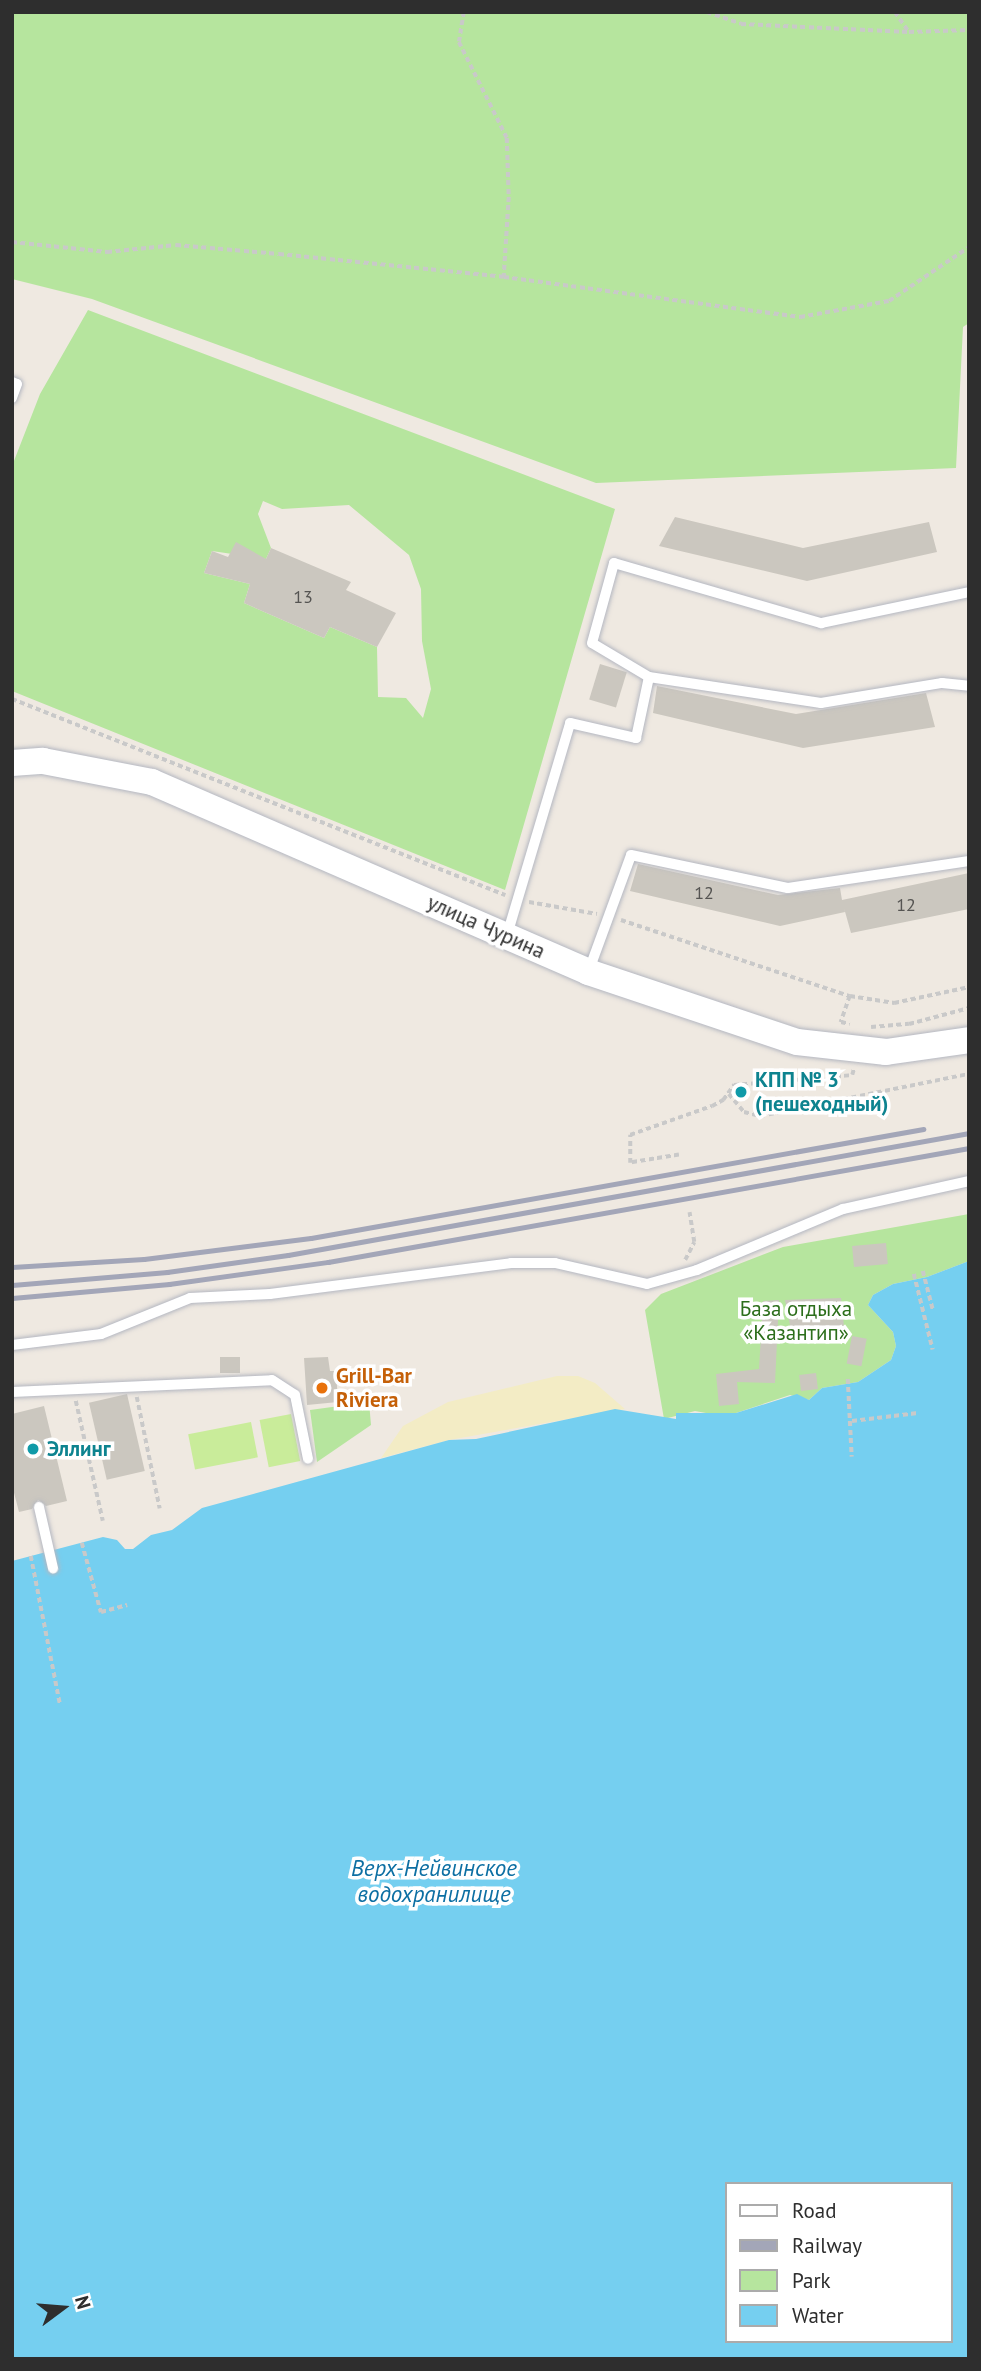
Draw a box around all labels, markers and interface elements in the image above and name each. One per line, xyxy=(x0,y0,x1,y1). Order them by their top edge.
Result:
house number: 13 xyxy=(293,586,313,608)
house number: 12 xyxy=(694,882,714,904)
street label: улица Чурина xyxy=(423,890,549,964)
house number: 12 xyxy=(896,894,916,916)
place label: КПП № 3 (пешеходный) xyxy=(755,1067,888,1117)
marker: КПП № 3 (пешеходный) xyxy=(733,1084,749,1100)
park label: База отдыха «Казантип» xyxy=(740,1296,852,1346)
place label: Grill-Bar Riviera xyxy=(336,1363,412,1413)
marker: Grill-Bar Riviera xyxy=(314,1380,330,1396)
place label: Эллинг xyxy=(47,1436,111,1462)
marker: Эллинг xyxy=(25,1441,41,1457)
water label: Верх-Нейвинское водохранилище xyxy=(351,1854,517,1908)
legend xyxy=(726,2182,953,2343)
text: Road xyxy=(792,2197,836,2224)
text: Railway xyxy=(792,2232,862,2259)
text: Park xyxy=(792,2267,831,2294)
north arrow xyxy=(28,2273,98,2343)
text: N xyxy=(70,2293,96,2312)
text: Water xyxy=(792,2302,844,2329)

